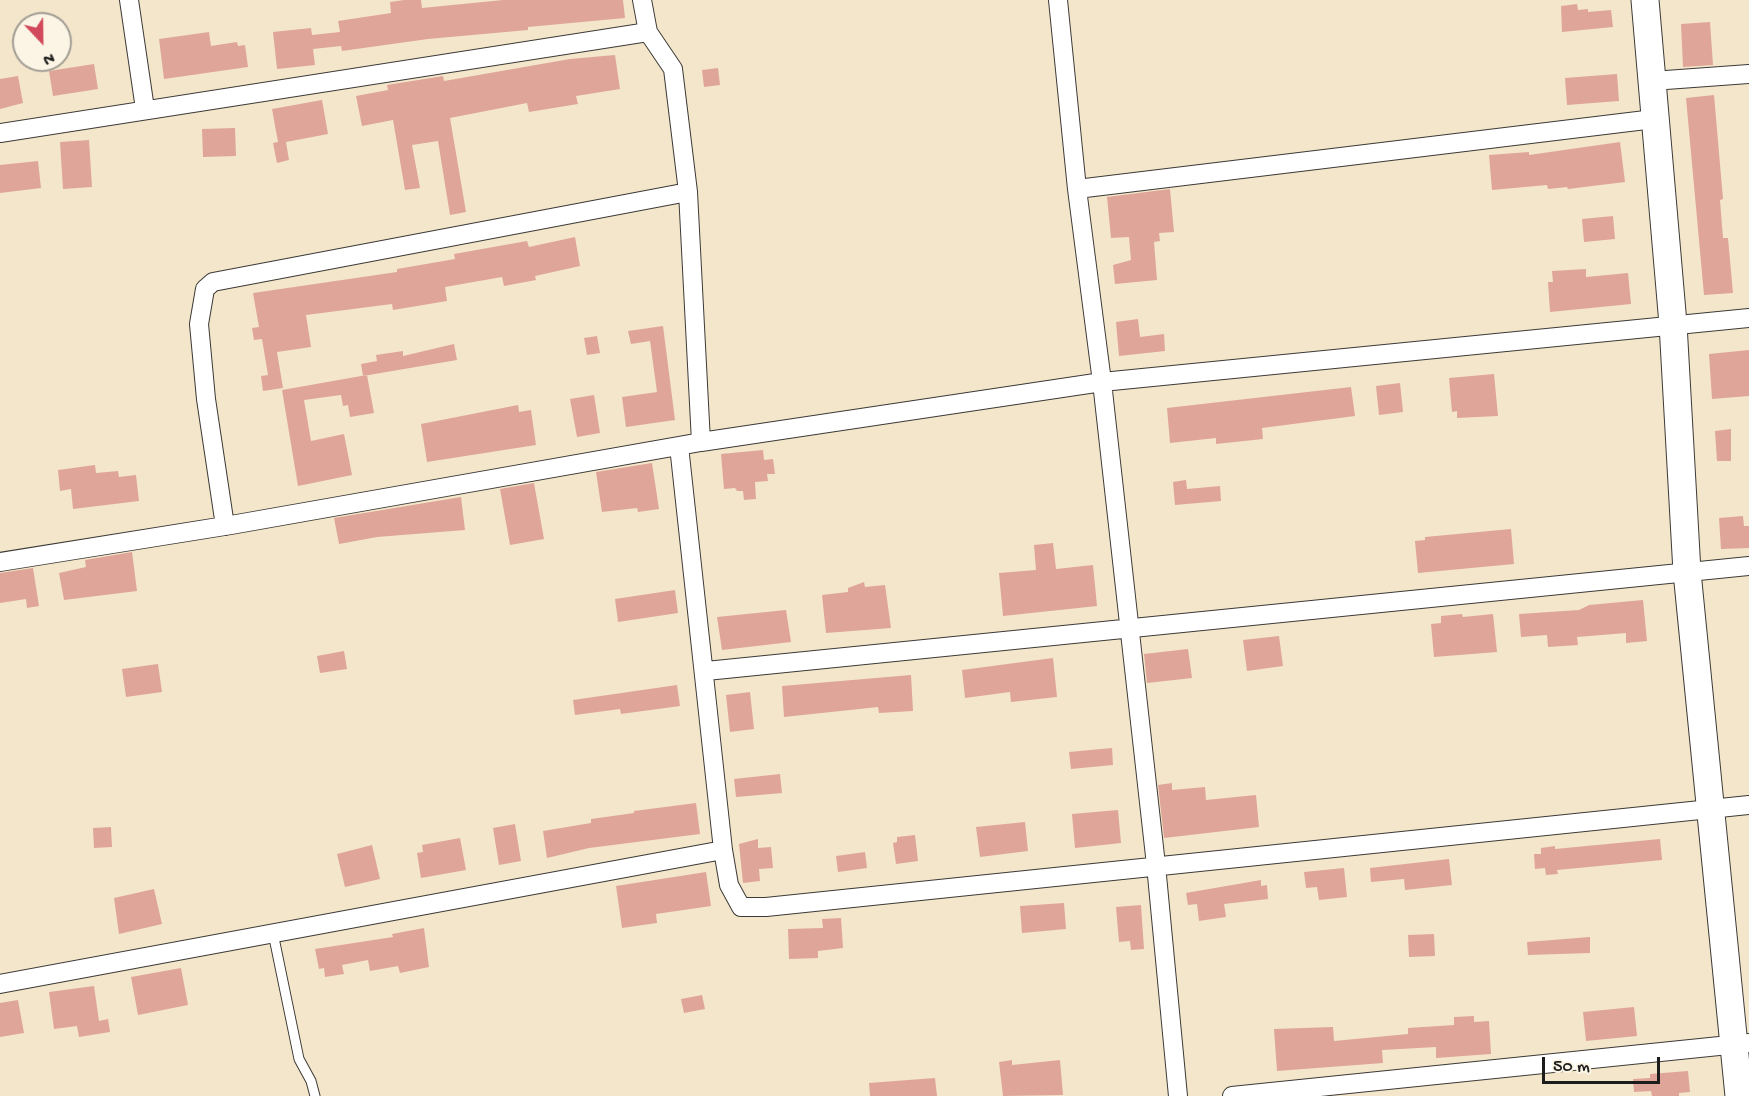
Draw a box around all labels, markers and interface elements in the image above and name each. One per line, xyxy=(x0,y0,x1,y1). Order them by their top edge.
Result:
north arrow xyxy=(12,12,72,72)
text: N xyxy=(40,47,57,68)
scale bar xyxy=(1545,1045,1664,1083)
text: 50 m xyxy=(1553,1057,1590,1078)

